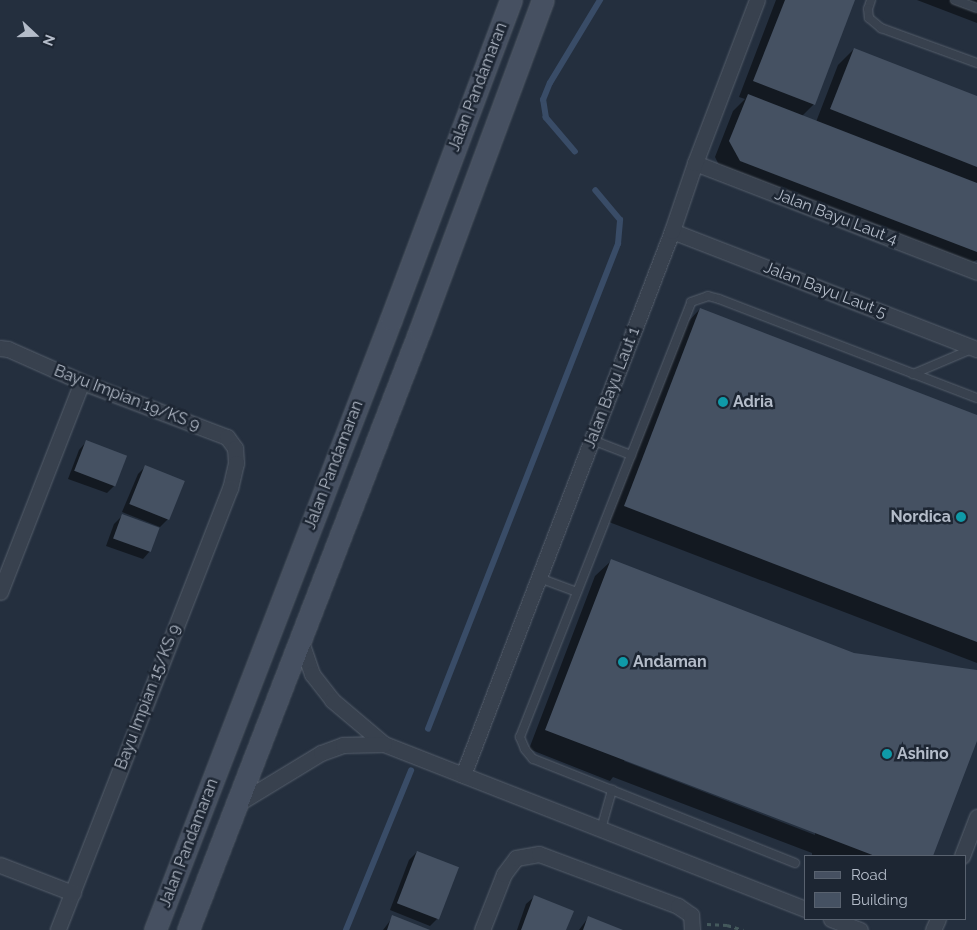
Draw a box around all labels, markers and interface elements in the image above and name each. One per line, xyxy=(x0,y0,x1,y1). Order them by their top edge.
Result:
north arrow xyxy=(10,10,60,60)
street label: Jalan Pandamaran xyxy=(445,20,511,154)
text: N xyxy=(40,33,58,48)
street label: Jalan Bayu Laut 4 xyxy=(772,185,900,249)
street label: Jalan Bayu Laut 5 xyxy=(761,258,889,322)
street label: Jalan Bayu Laut 1 xyxy=(580,325,644,451)
street label: Bayu Impian 19/KS 9 xyxy=(51,361,203,435)
place label: Adria xyxy=(733,392,773,412)
marker: Adria xyxy=(717,396,729,408)
street label: Jalan Pandamaran xyxy=(301,398,367,532)
place label: Nordica xyxy=(891,507,951,527)
marker: Nordica xyxy=(955,511,967,523)
street label: Bayu Impian 15/KS 9 xyxy=(111,622,185,772)
place label: Andaman xyxy=(633,652,707,672)
marker: Andaman xyxy=(617,656,629,668)
place label: Ashino xyxy=(897,744,949,764)
marker: Ashino xyxy=(881,748,893,760)
street label: Jalan Pandamaran xyxy=(156,776,222,910)
legend xyxy=(804,855,967,920)
text: Road xyxy=(851,866,887,884)
text: Building xyxy=(851,891,908,909)

